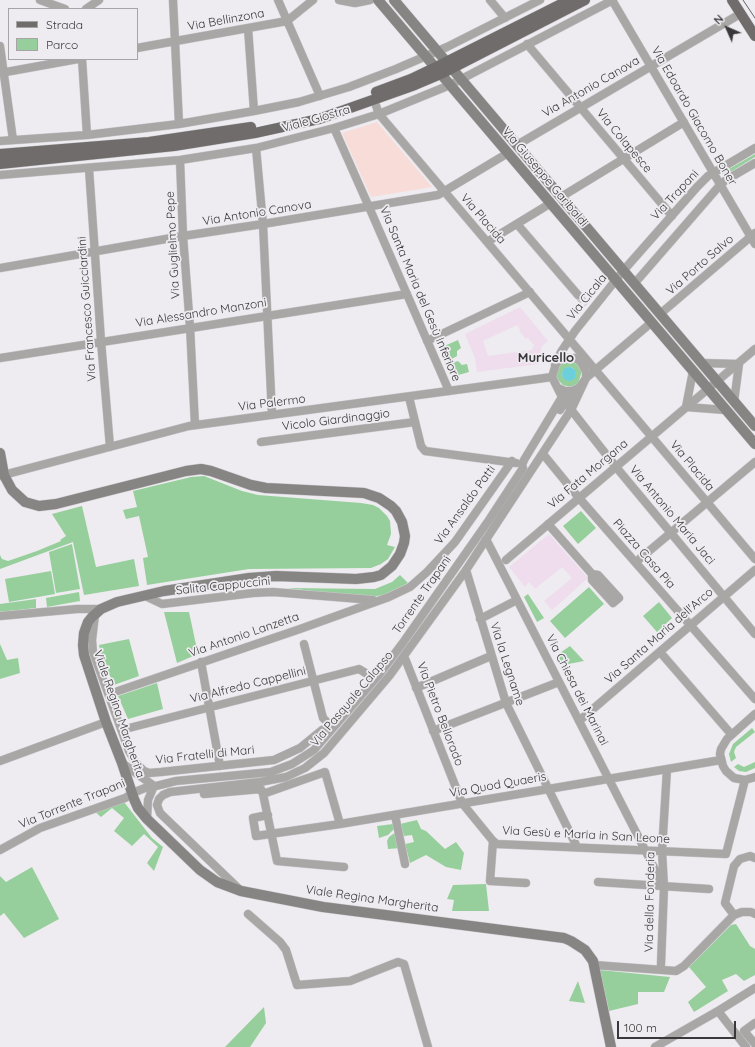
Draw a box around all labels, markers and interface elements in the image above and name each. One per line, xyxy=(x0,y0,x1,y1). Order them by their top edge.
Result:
street label: Via Bellinzona xyxy=(186,6,266,34)
legend xyxy=(8,8,138,60)
north arrow xyxy=(707,8,747,48)
text: N xyxy=(711,12,726,27)
text: Strada xyxy=(46,17,83,32)
text: Parco xyxy=(46,37,78,52)
street label: Via Edoardo Giacomo Boner xyxy=(648,44,740,188)
street label: Via Antonio Canova xyxy=(540,53,642,121)
street label: Viale Giostra xyxy=(280,102,352,136)
street label: Via Colapesce xyxy=(593,106,655,176)
street label: Via Giuseppe Garibaldi xyxy=(499,124,591,230)
street label: Via Trapani xyxy=(648,167,702,223)
street label: Via Guglielmo Pepe xyxy=(163,191,183,299)
street label: Via Placida xyxy=(457,191,509,247)
street label: Via Antonio Canova xyxy=(202,197,312,229)
street label: Via Santa Maria del Gesù Inferiore xyxy=(377,204,463,384)
street label: Via Porto Salvo xyxy=(663,232,737,298)
street label: Via Francesco Guicciardini xyxy=(75,236,99,382)
street label: Via Cicala xyxy=(564,271,610,323)
street label: Via Alessandro Manzoni xyxy=(134,296,268,330)
district label: Muricello xyxy=(518,350,574,366)
street label: Via Palermo xyxy=(238,392,306,414)
street label: Vicolo Giardinaggio xyxy=(281,406,391,434)
street label: Via Fata Morgana xyxy=(545,436,631,512)
street label: Via Placida xyxy=(667,438,717,494)
street label: Via Ansaldo Patti xyxy=(431,463,499,547)
street label: Via Antonio Maria Jaci xyxy=(626,463,718,567)
street label: Piazza Casa Pia xyxy=(610,516,678,592)
street label: Torrente Trapani xyxy=(390,553,454,637)
street label: Salita Cappuccini xyxy=(175,574,271,598)
street label: Via Santa Maria dell'Arco xyxy=(602,585,716,687)
street label: Via Antonio Lanzetta xyxy=(187,609,301,661)
street label: Via la Legname xyxy=(487,620,527,708)
street label: Via Chiesa dei Marinai xyxy=(543,632,611,748)
street label: Viale Regina Margherita xyxy=(90,648,148,780)
street label: Via Pasquale Calapso xyxy=(308,648,396,750)
street label: Via Pietro Bellorado xyxy=(414,660,466,768)
street label: Via Alfredo Cappellini xyxy=(189,664,307,706)
street label: Via Fratelli di Mari xyxy=(155,743,255,767)
street label: Via Quod Quaeris xyxy=(448,769,548,801)
street label: Via Torrente Trapani xyxy=(17,776,127,832)
street label: Via Gesù e Maria in San Leone xyxy=(502,823,670,847)
street label: Via della Fonderia xyxy=(642,852,658,952)
street label: Viale Regina Margherita xyxy=(305,883,439,915)
scale bar xyxy=(619,1013,738,1039)
text: 100 m xyxy=(624,1020,657,1035)

